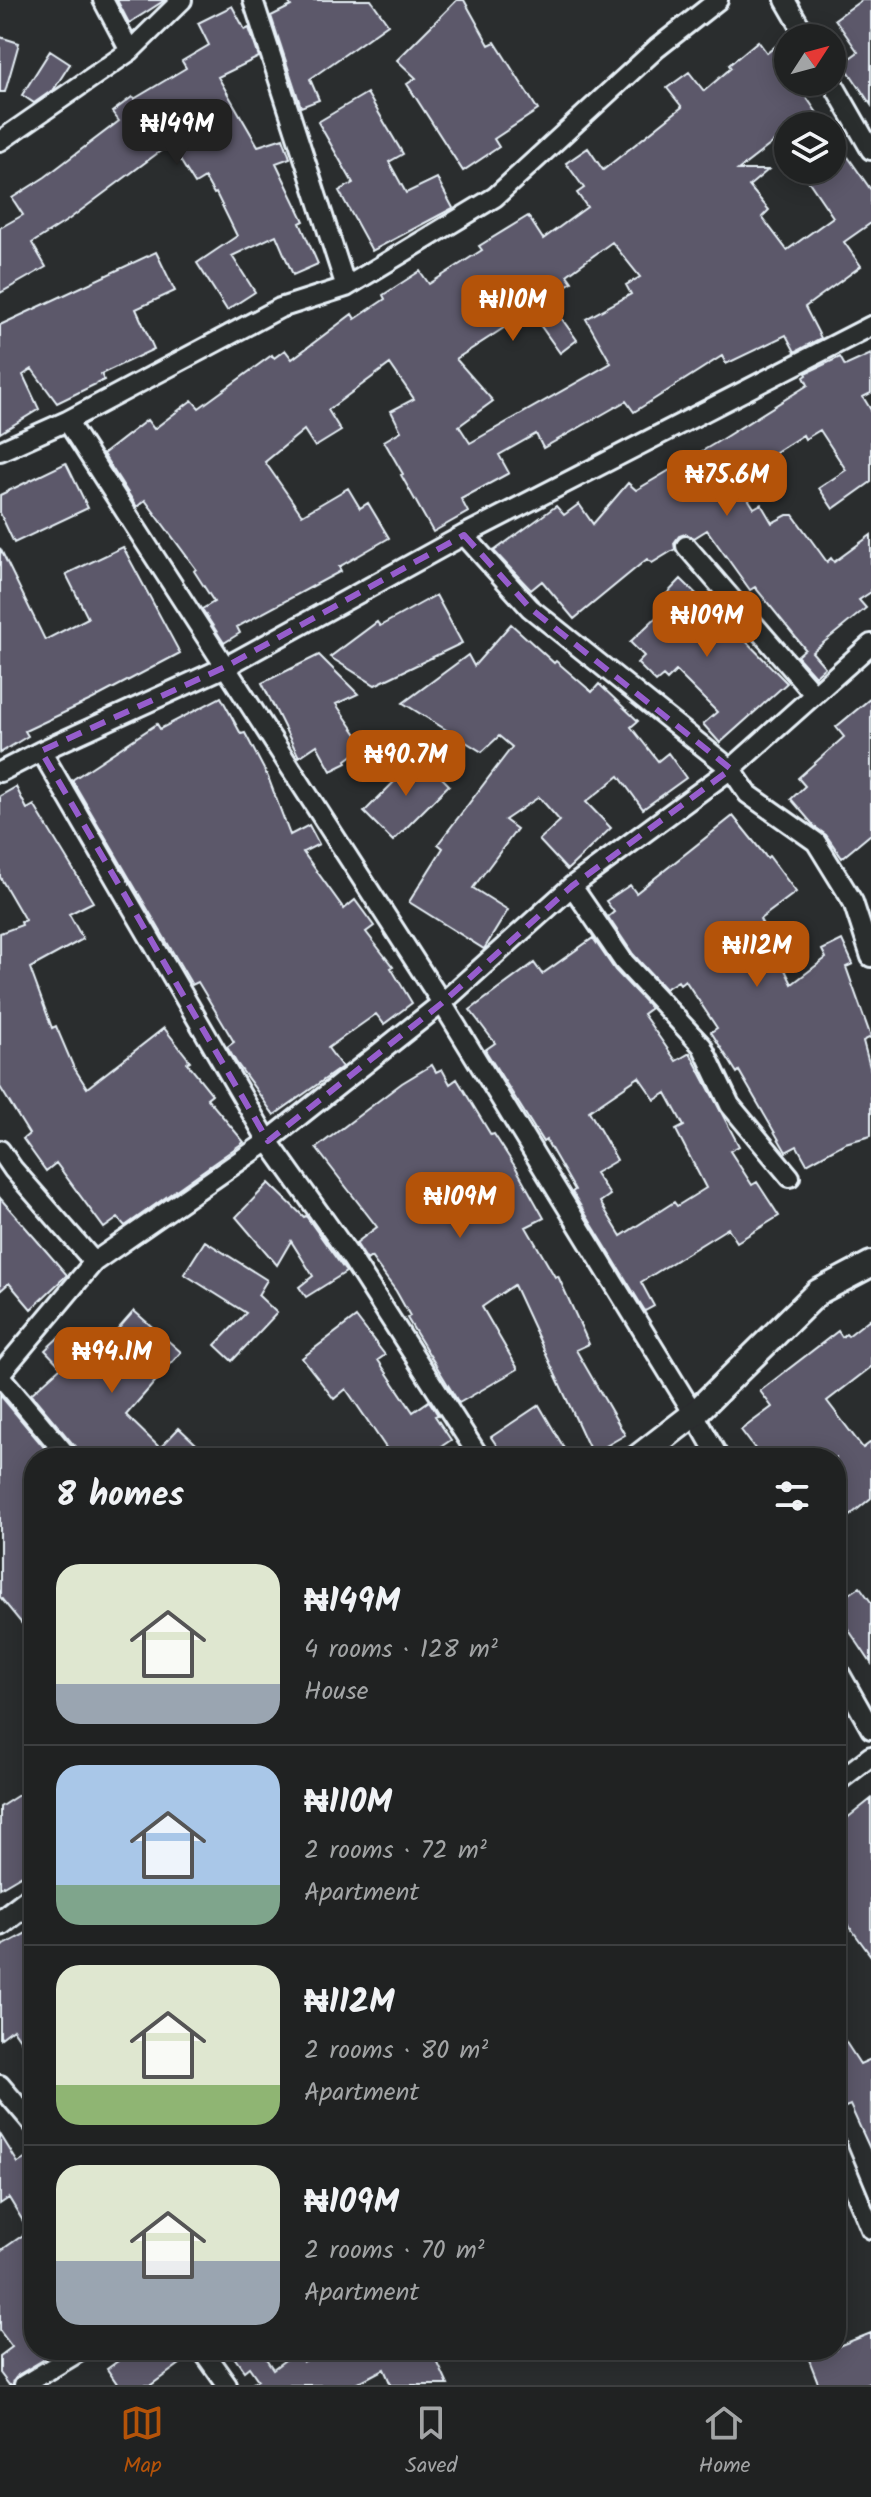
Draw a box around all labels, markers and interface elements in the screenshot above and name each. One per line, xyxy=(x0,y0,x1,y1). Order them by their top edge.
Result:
north arrow xyxy=(774,24,846,96)
map controls xyxy=(774,24,846,184)
pin: ₦149M xyxy=(121,99,233,167)
text: ₦149M xyxy=(140,104,214,146)
button: layers xyxy=(774,112,846,184)
pin: ₦110M xyxy=(457,275,569,343)
text: ₦110M xyxy=(479,280,547,322)
pin: ₦75.6M xyxy=(662,450,792,518)
text: ₦75.6M xyxy=(685,455,769,497)
pin: ₦109M xyxy=(651,591,763,659)
text: ₦109M xyxy=(671,596,743,638)
pin: ₦90.7M xyxy=(341,730,471,798)
text: ₦90.7M xyxy=(364,735,448,777)
pin: ₦112M xyxy=(701,921,813,989)
text: ₦112M xyxy=(722,926,792,968)
pin: ₦109M xyxy=(404,1172,516,1240)
text: ₦109M xyxy=(424,1177,496,1219)
pin: ₦94.1M xyxy=(47,1327,177,1395)
text: ₦94.1M xyxy=(72,1332,152,1374)
text: 8 homes xyxy=(56,1469,184,1523)
icon: filters xyxy=(770,1474,814,1518)
text: ₦149M xyxy=(304,1575,400,1629)
icon: home xyxy=(120,1596,216,1692)
text: 4 rooms · 128 m² xyxy=(304,1629,498,1671)
text: House xyxy=(304,1671,368,1713)
text: ₦110M xyxy=(304,1776,392,1830)
icon: home xyxy=(120,1797,216,1893)
text: 2 rooms · 72 m² xyxy=(304,1830,487,1872)
text: Apartment xyxy=(304,1872,419,1914)
text: ₦112M xyxy=(304,1976,395,2030)
icon: home xyxy=(120,1997,216,2093)
text: 2 rooms · 80 m² xyxy=(304,2030,488,2072)
text: Apartment xyxy=(304,2072,419,2114)
text: ₦109M xyxy=(304,2176,399,2230)
icon: home xyxy=(120,2197,216,2293)
text: 2 rooms · 70 m² xyxy=(304,2230,485,2272)
text: Apartment xyxy=(304,2272,419,2314)
tab: Map xyxy=(120,2401,164,2484)
tab: Saved xyxy=(405,2401,458,2484)
tab: Home xyxy=(698,2401,751,2484)

